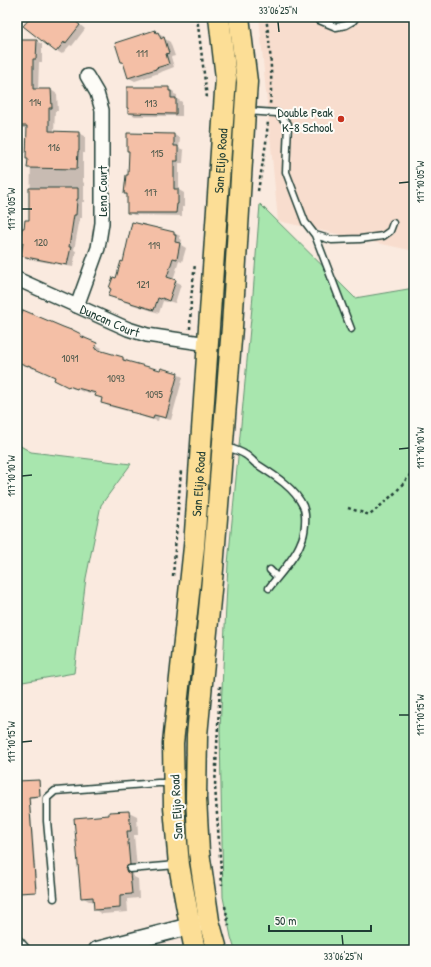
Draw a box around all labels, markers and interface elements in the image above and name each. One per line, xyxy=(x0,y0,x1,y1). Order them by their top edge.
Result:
text: 33°06'25"N xyxy=(259,4,297,17)
house number: 111 xyxy=(136,46,148,60)
house number: 114 xyxy=(29,95,41,109)
house number: 113 xyxy=(145,96,158,110)
place label: Double Peak K-8 School xyxy=(277,103,334,136)
marker: Double Peak K-8 School xyxy=(336,114,346,124)
street label: San Elijo Road xyxy=(209,128,232,194)
house number: 116 xyxy=(48,140,61,154)
house number: 115 xyxy=(151,146,164,160)
text: 117°10'05"W xyxy=(414,160,427,203)
street label: Lena Court xyxy=(93,165,111,217)
house number: 117 xyxy=(144,185,158,199)
text: 117°10'05"W xyxy=(5,187,18,230)
house number: 120 xyxy=(34,235,48,249)
house number: 119 xyxy=(148,238,160,252)
house number: 121 xyxy=(136,277,150,291)
street label: Duncan Court xyxy=(77,300,143,341)
house number: 1091 xyxy=(62,351,78,365)
house number: 1093 xyxy=(107,371,125,385)
house number: 1095 xyxy=(145,387,163,401)
text: 117°10'10"W xyxy=(414,426,427,469)
street label: San Elijo Road xyxy=(187,451,209,517)
text: 117°10'10"W xyxy=(5,454,18,497)
text: 117°10'15"W xyxy=(414,694,427,736)
text: 117°10'15"W xyxy=(5,721,18,763)
street label: San Elijo Road xyxy=(165,774,187,840)
scale bar xyxy=(269,907,371,933)
text: 50 m xyxy=(275,912,296,929)
text: 33°06'25"N xyxy=(324,950,362,963)

